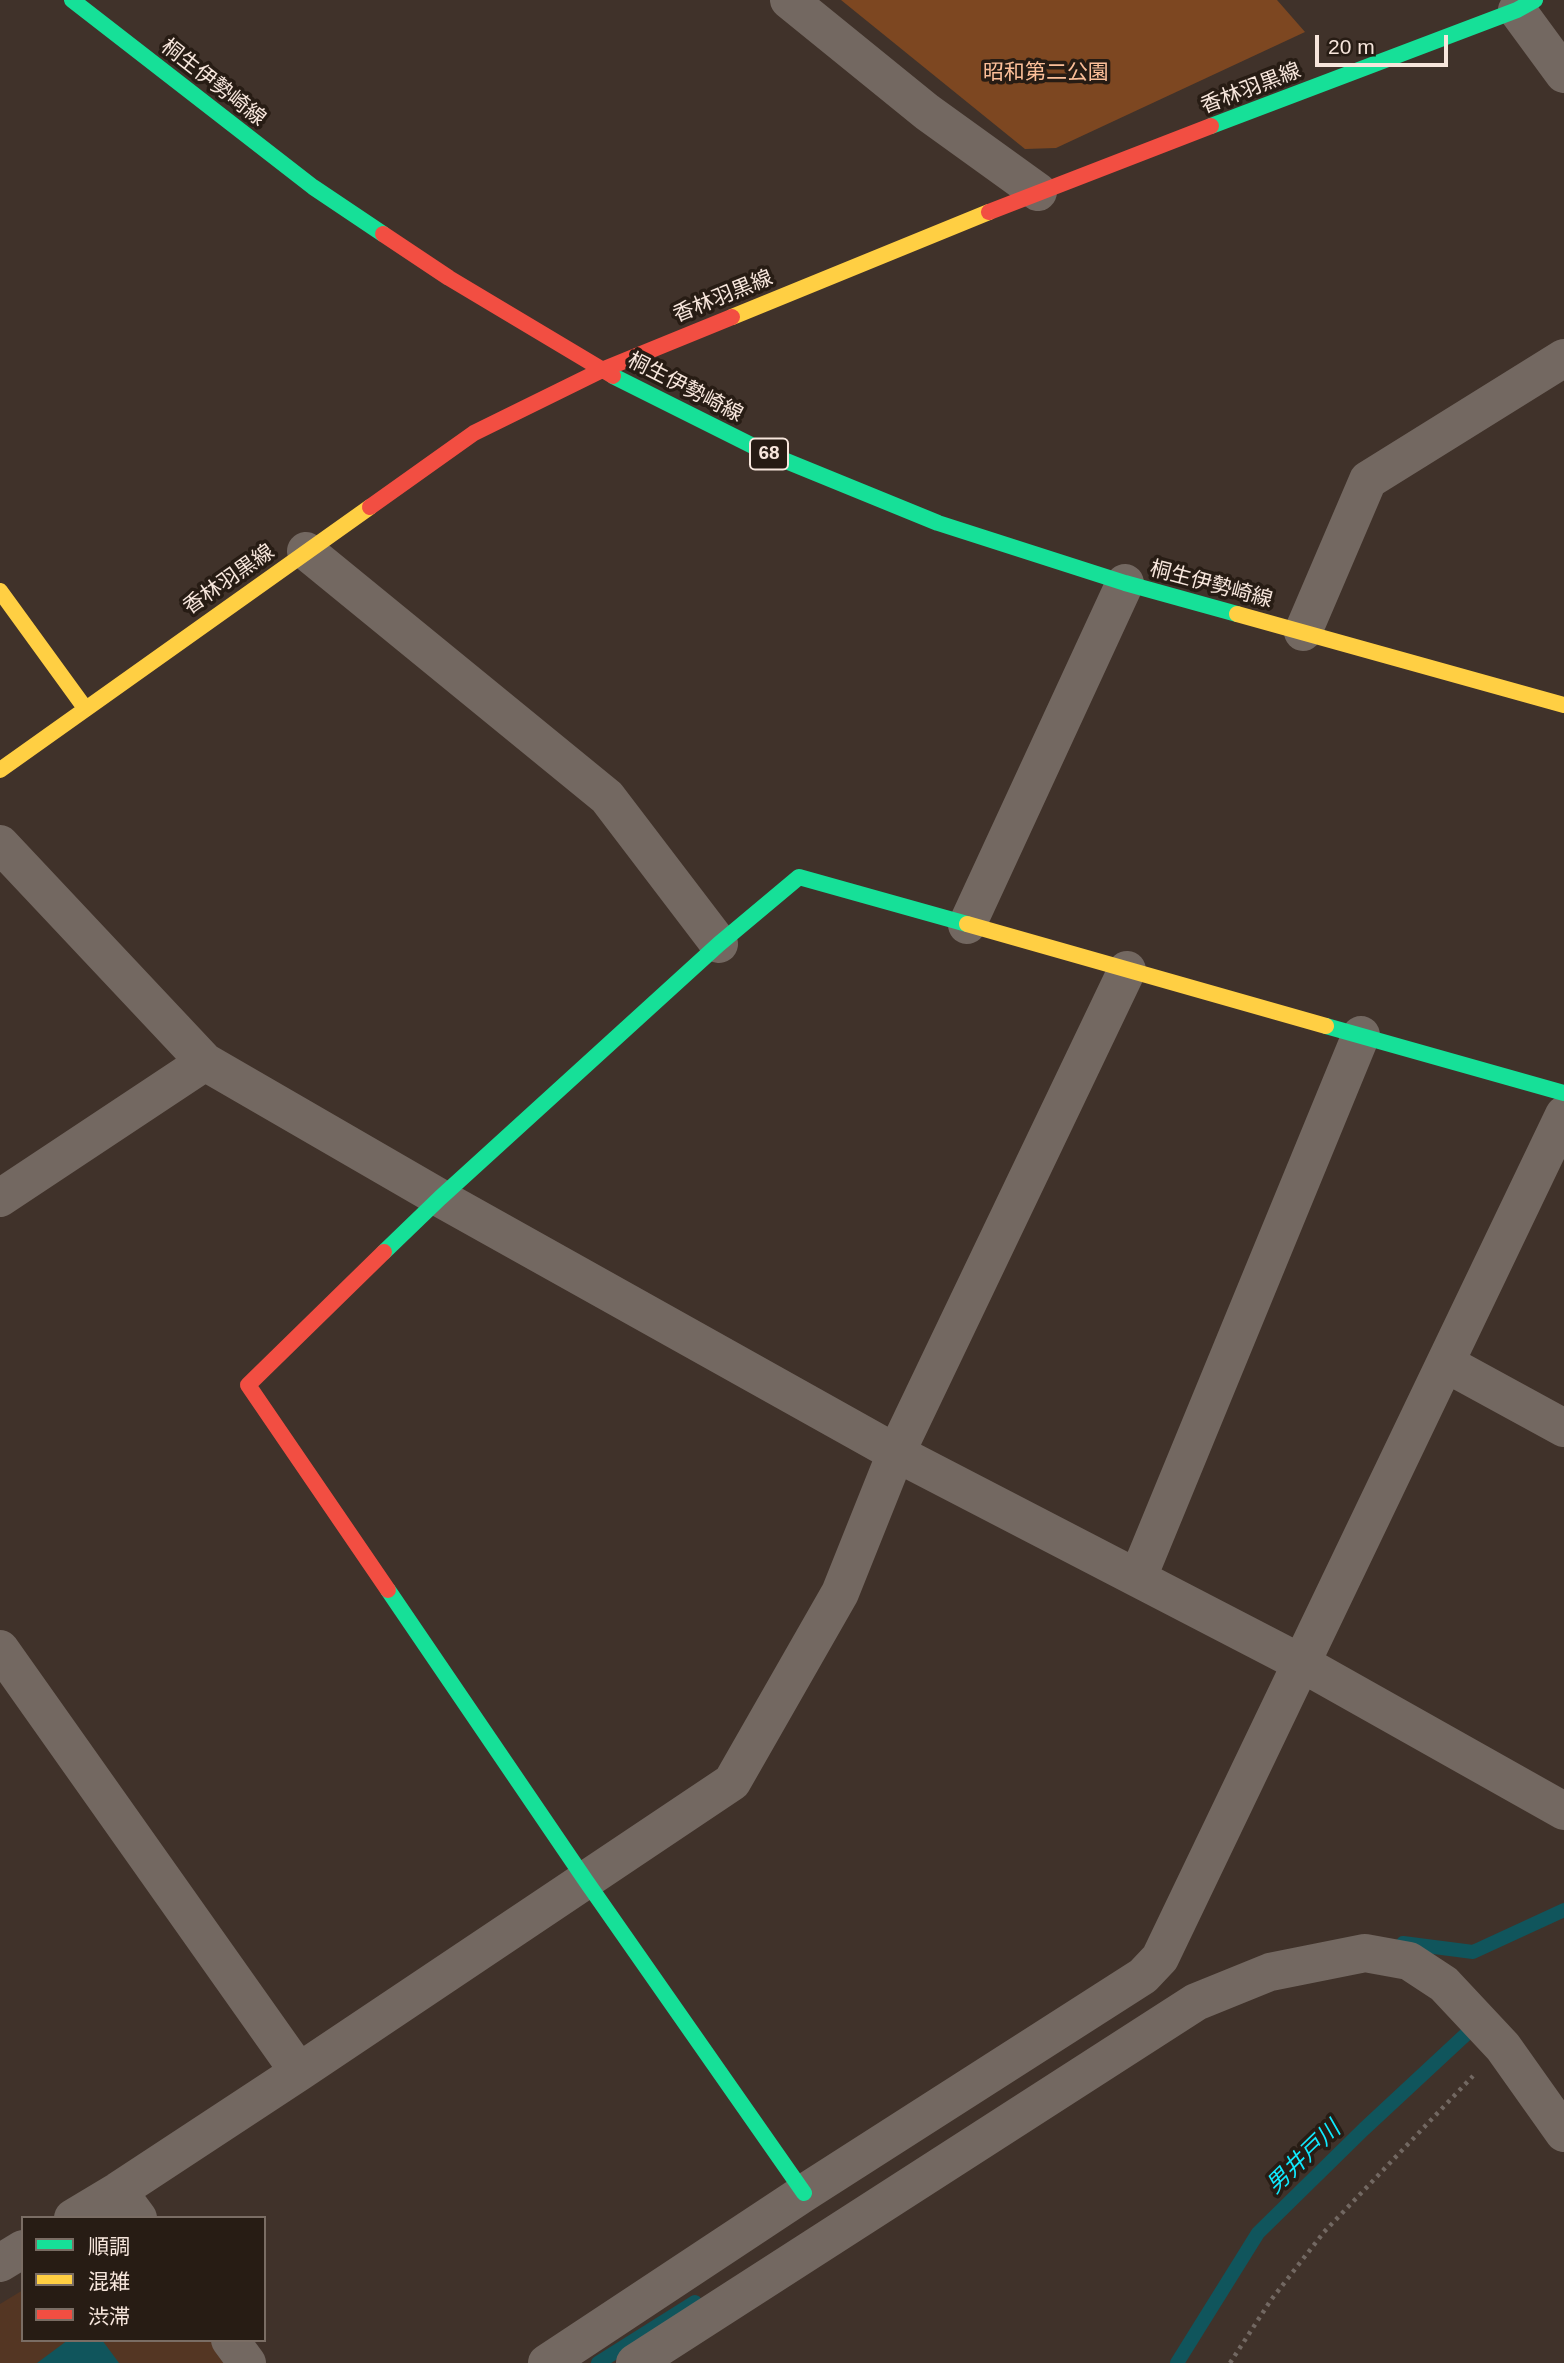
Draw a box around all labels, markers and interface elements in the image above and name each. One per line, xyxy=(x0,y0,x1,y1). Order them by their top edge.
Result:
scale bar xyxy=(1319,21,1452,65)
street label: 桐生伊勢崎線 xyxy=(156,34,270,132)
text: 20 m xyxy=(1328,35,1375,58)
street label: 香林羽黒線 xyxy=(1197,58,1305,120)
park label: 昭和第二公園 xyxy=(983,60,1109,86)
street label: 香林羽黒線 xyxy=(670,266,776,328)
street label: 桐生伊勢崎線 xyxy=(623,348,747,428)
road number: 68 xyxy=(750,438,788,470)
street label: 香林羽黒線 xyxy=(179,540,279,620)
street label: 桐生伊勢崎線 xyxy=(1147,557,1275,613)
water label: 男井戸川 xyxy=(1261,2116,1347,2200)
legend xyxy=(21,2216,266,2342)
text: 順調 xyxy=(88,2235,130,2258)
text: 混雑 xyxy=(88,2270,130,2293)
text: 渋滞 xyxy=(88,2305,130,2328)

